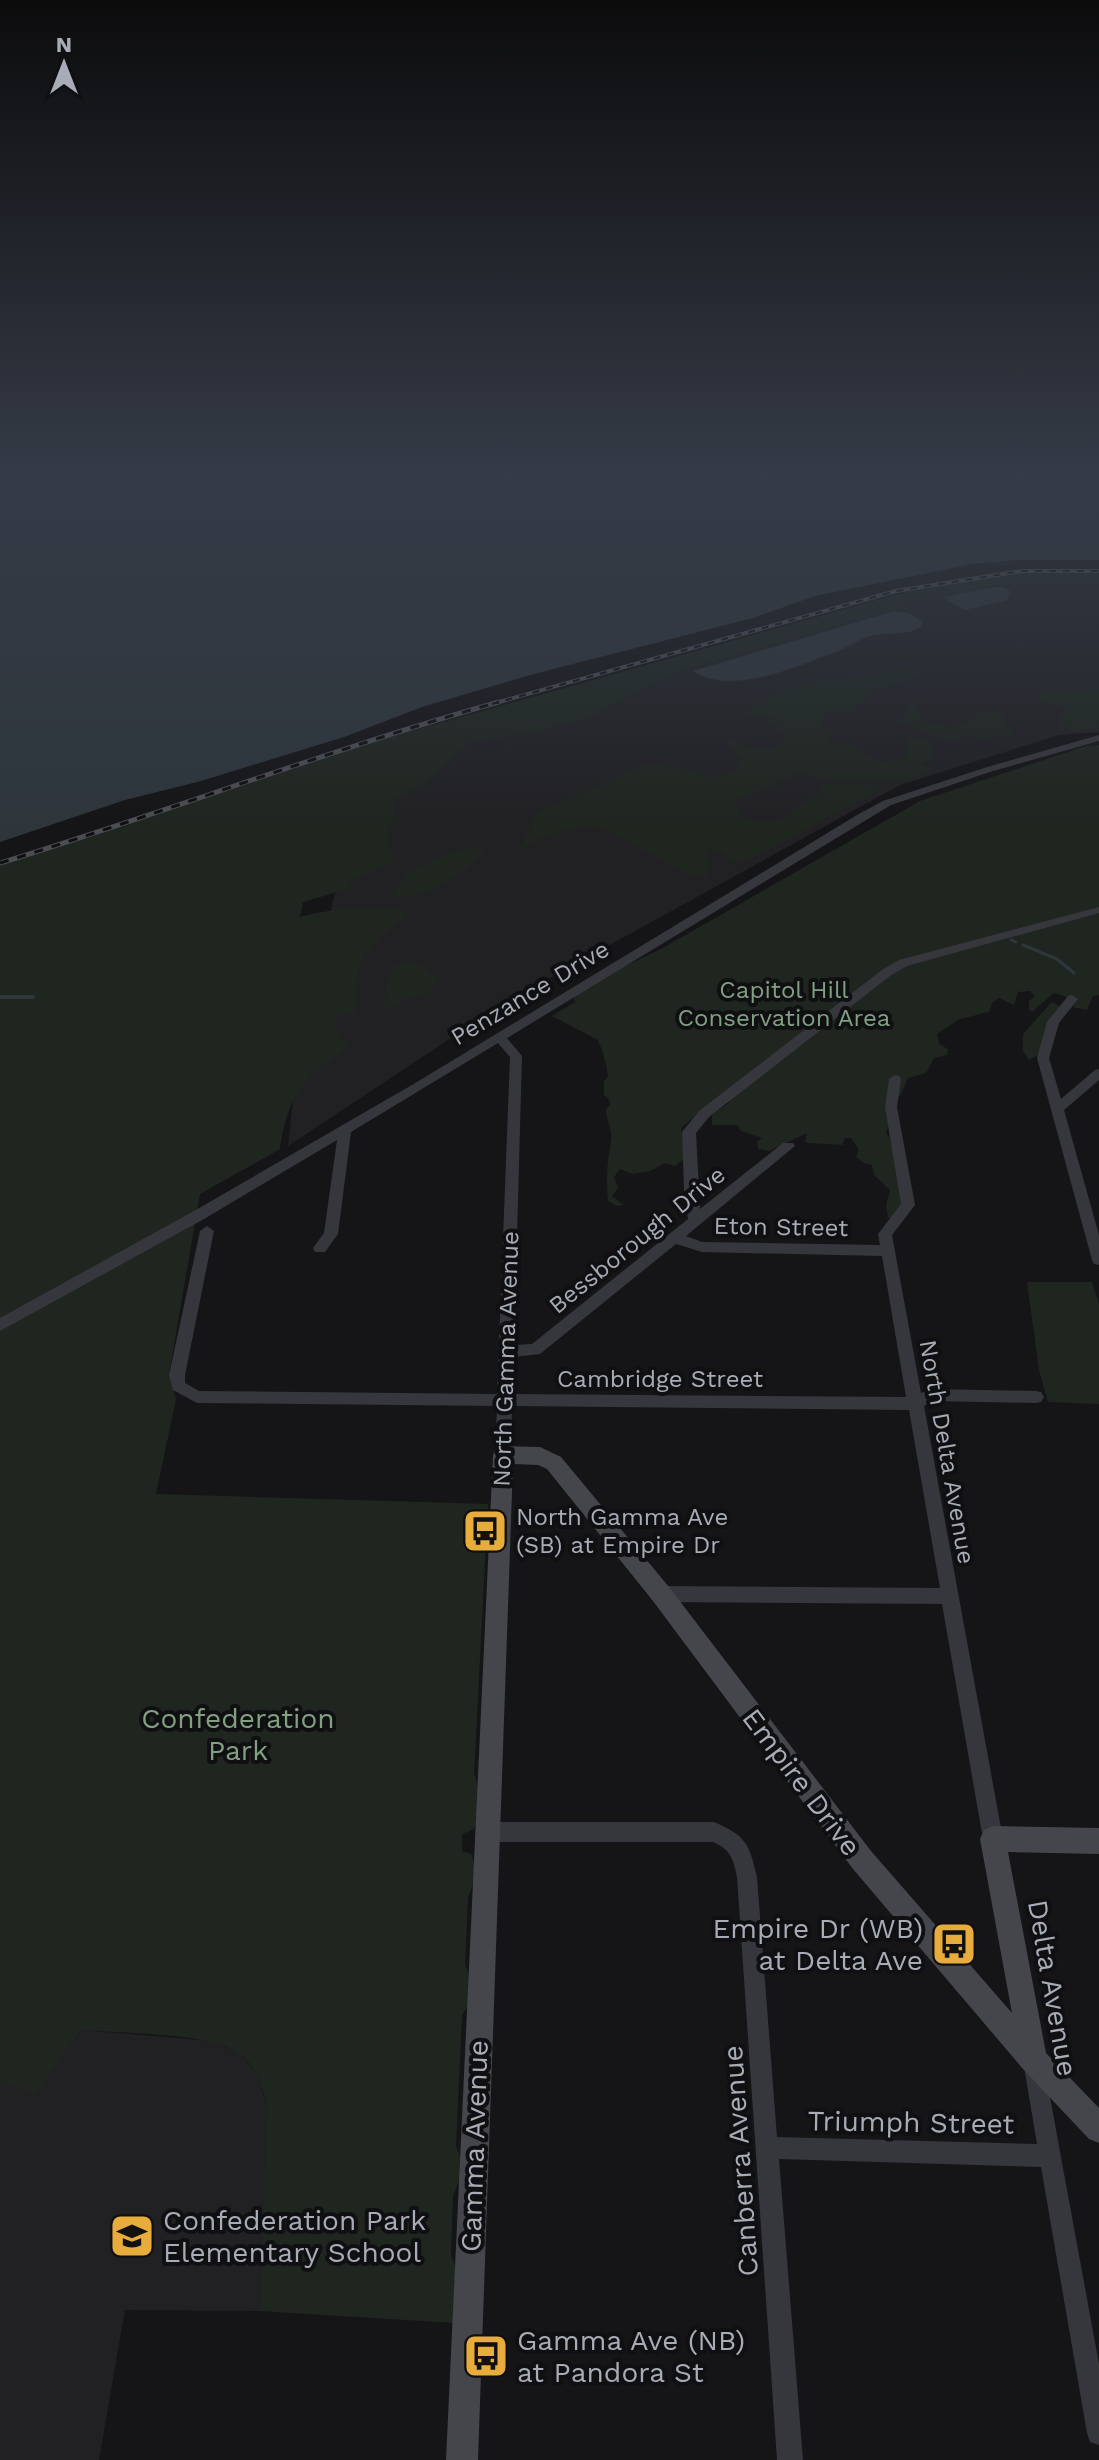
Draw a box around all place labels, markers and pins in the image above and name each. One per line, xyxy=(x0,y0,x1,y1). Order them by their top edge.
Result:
place label: North Gamma Ave (SB) at Empire Dr xyxy=(516,1503,728,1559)
bus stop icon: North Gamma Ave (SB) at Empire Dr xyxy=(461,1507,509,1555)
place label: Empire Dr (WB) at Delta Ave xyxy=(712,1912,923,1977)
bus stop icon: Empire Dr (WB) at Delta Ave xyxy=(930,1920,978,1968)
place label: Confederation Park Elementary School xyxy=(163,2204,426,2269)
school or university icon: Confederation Park Elementary School xyxy=(108,2212,156,2260)
place label: Gamma Ave (NB) at Pandora St xyxy=(517,2324,745,2389)
bus stop icon: Gamma Ave (NB) at Pandora St xyxy=(462,2332,510,2380)

